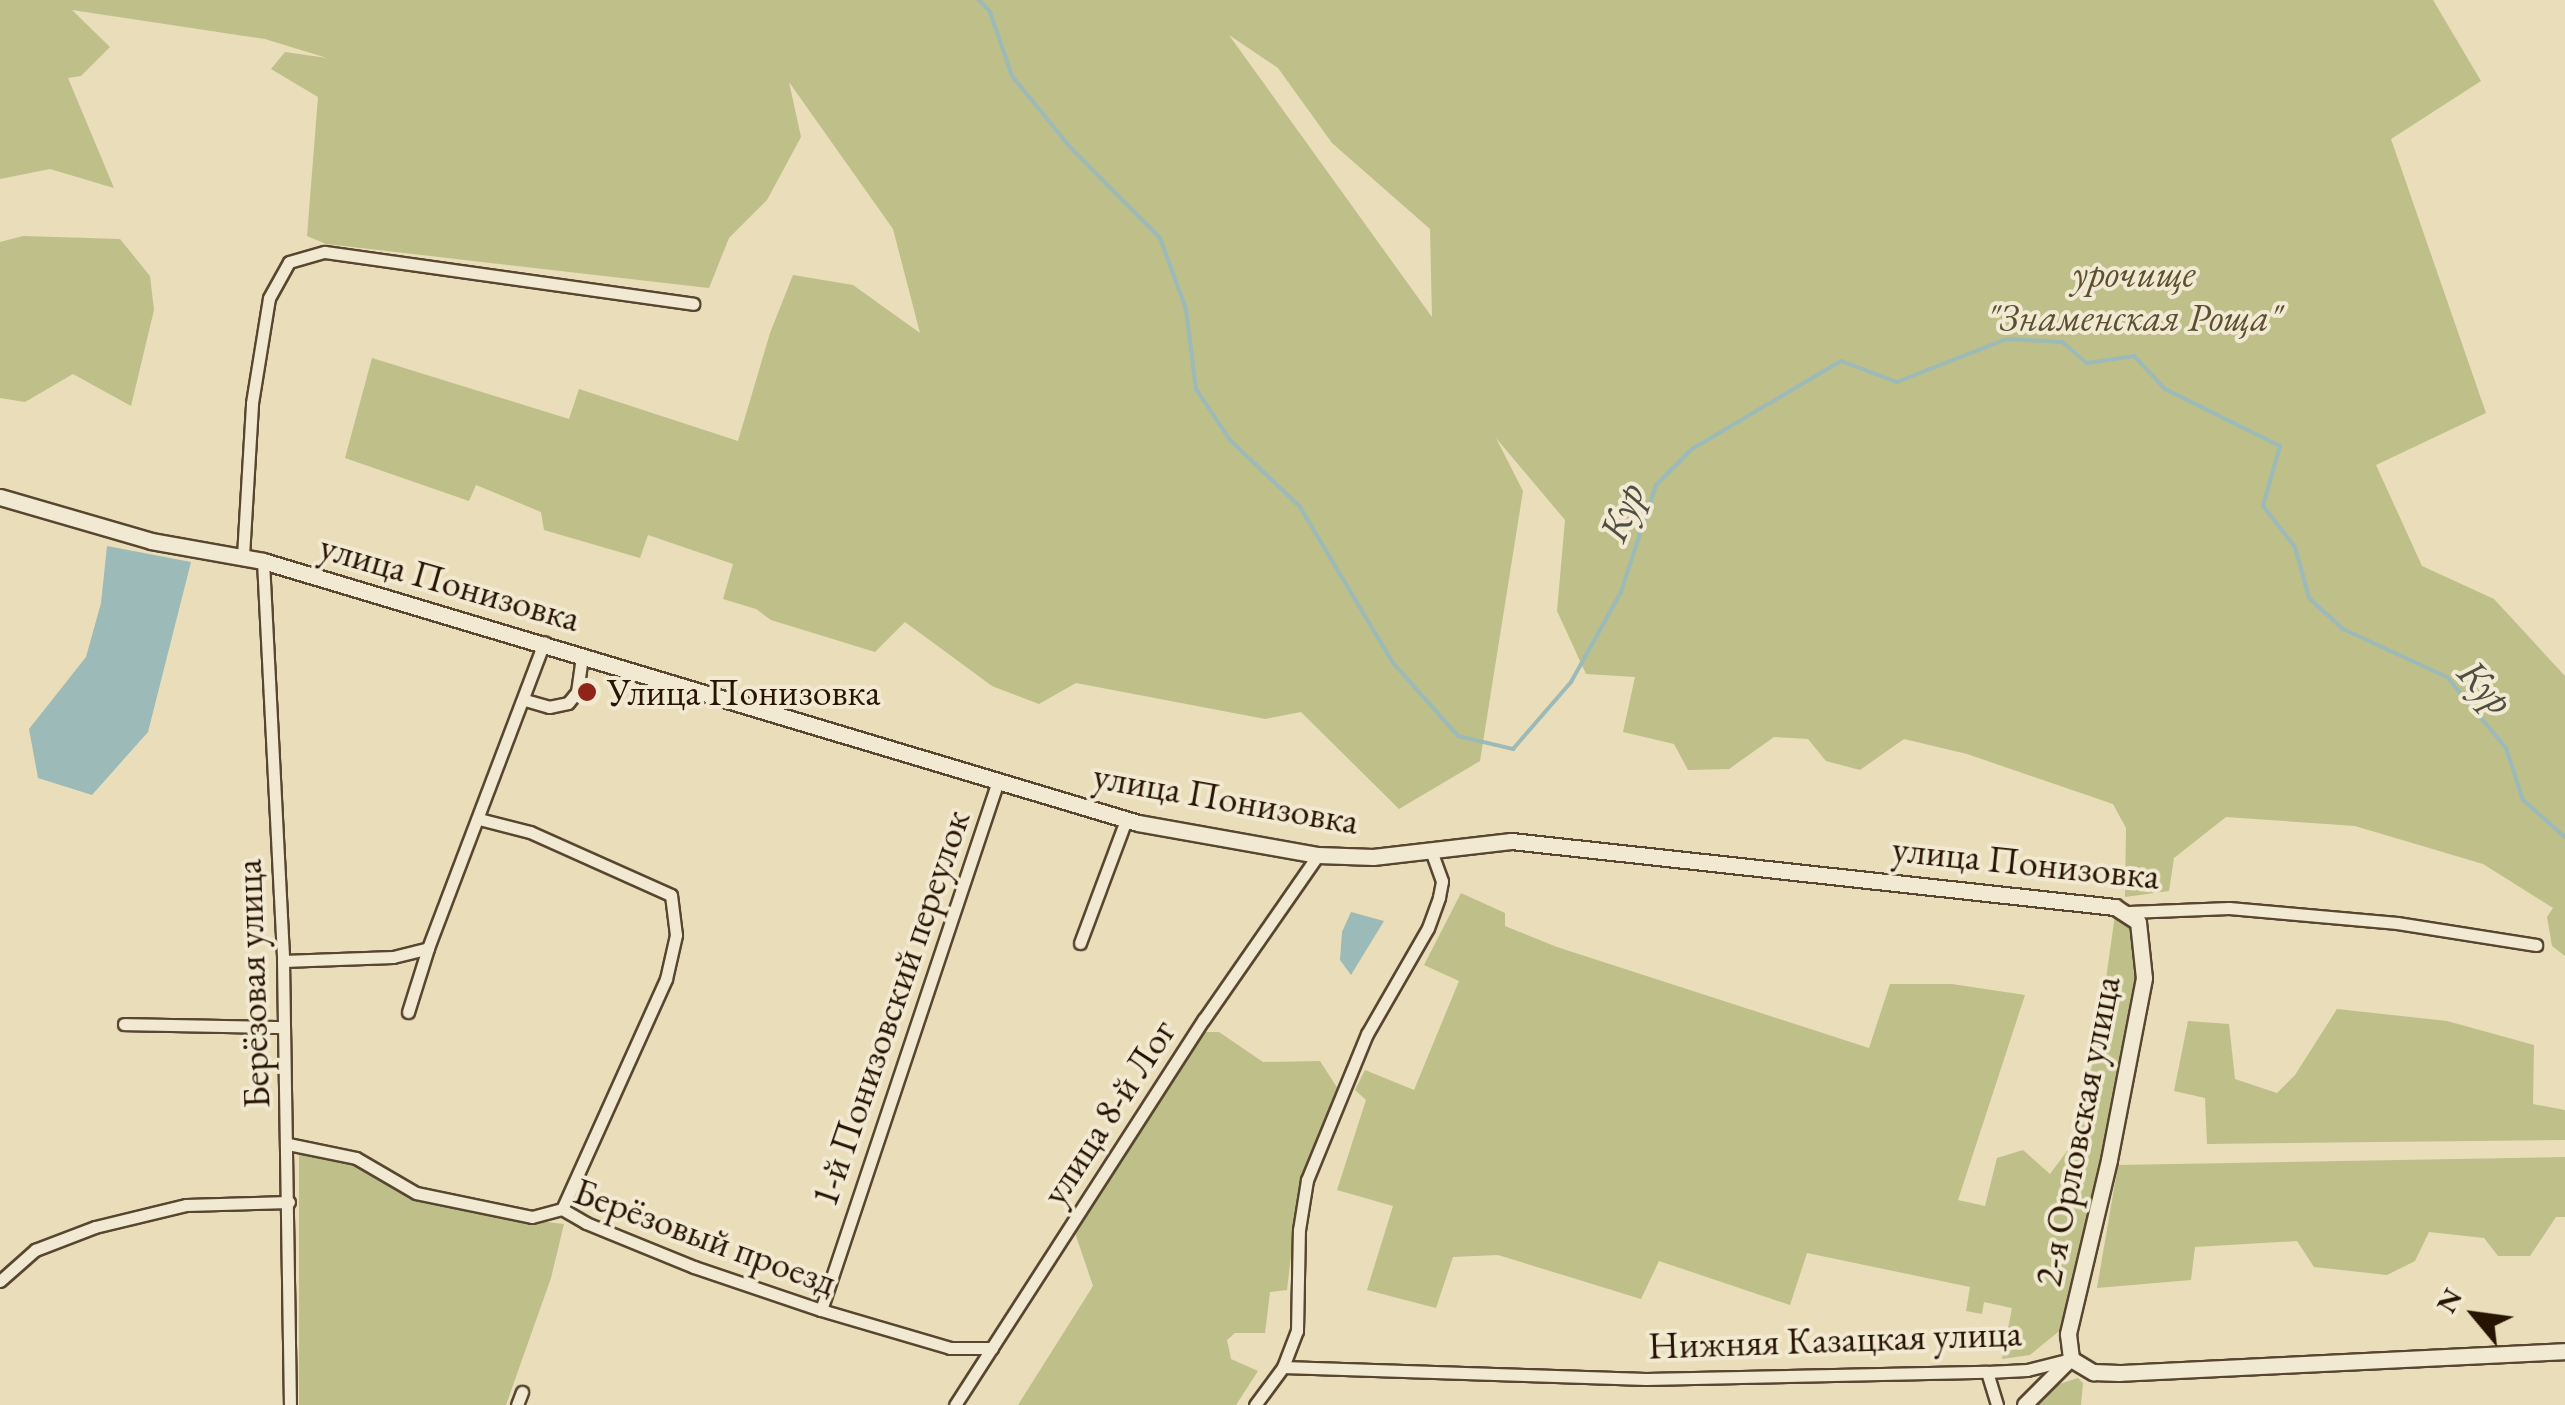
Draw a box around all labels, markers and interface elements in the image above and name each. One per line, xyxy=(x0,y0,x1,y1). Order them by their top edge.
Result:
park label: урочище "Знаменская Роща" xyxy=(1986,250,2282,340)
water label: Кур xyxy=(1588,476,1654,548)
street label: улица Понизовка xyxy=(315,523,585,641)
water label: Кур xyxy=(2448,648,2524,724)
place label: Улица Понизовка xyxy=(607,669,880,715)
marker: Улица Понизовка xyxy=(576,681,598,703)
street label: улица Понизовка xyxy=(1090,752,1362,844)
street label: 1-й Понизовский переулок xyxy=(801,804,979,1212)
street label: улица Понизовка xyxy=(1890,825,2162,899)
street label: Берёзовая улица xyxy=(225,858,279,1110)
street label: 2-я Орловская улица xyxy=(2025,972,2129,1290)
street label: улица 8-й Лог xyxy=(1031,1011,1185,1213)
street label: Берёзовый проезд xyxy=(568,1167,842,1305)
north arrow xyxy=(2425,1265,2525,1365)
text: N xyxy=(2428,1282,2470,1319)
street label: Нижняя Казацкая улица xyxy=(1647,1310,2023,1368)

